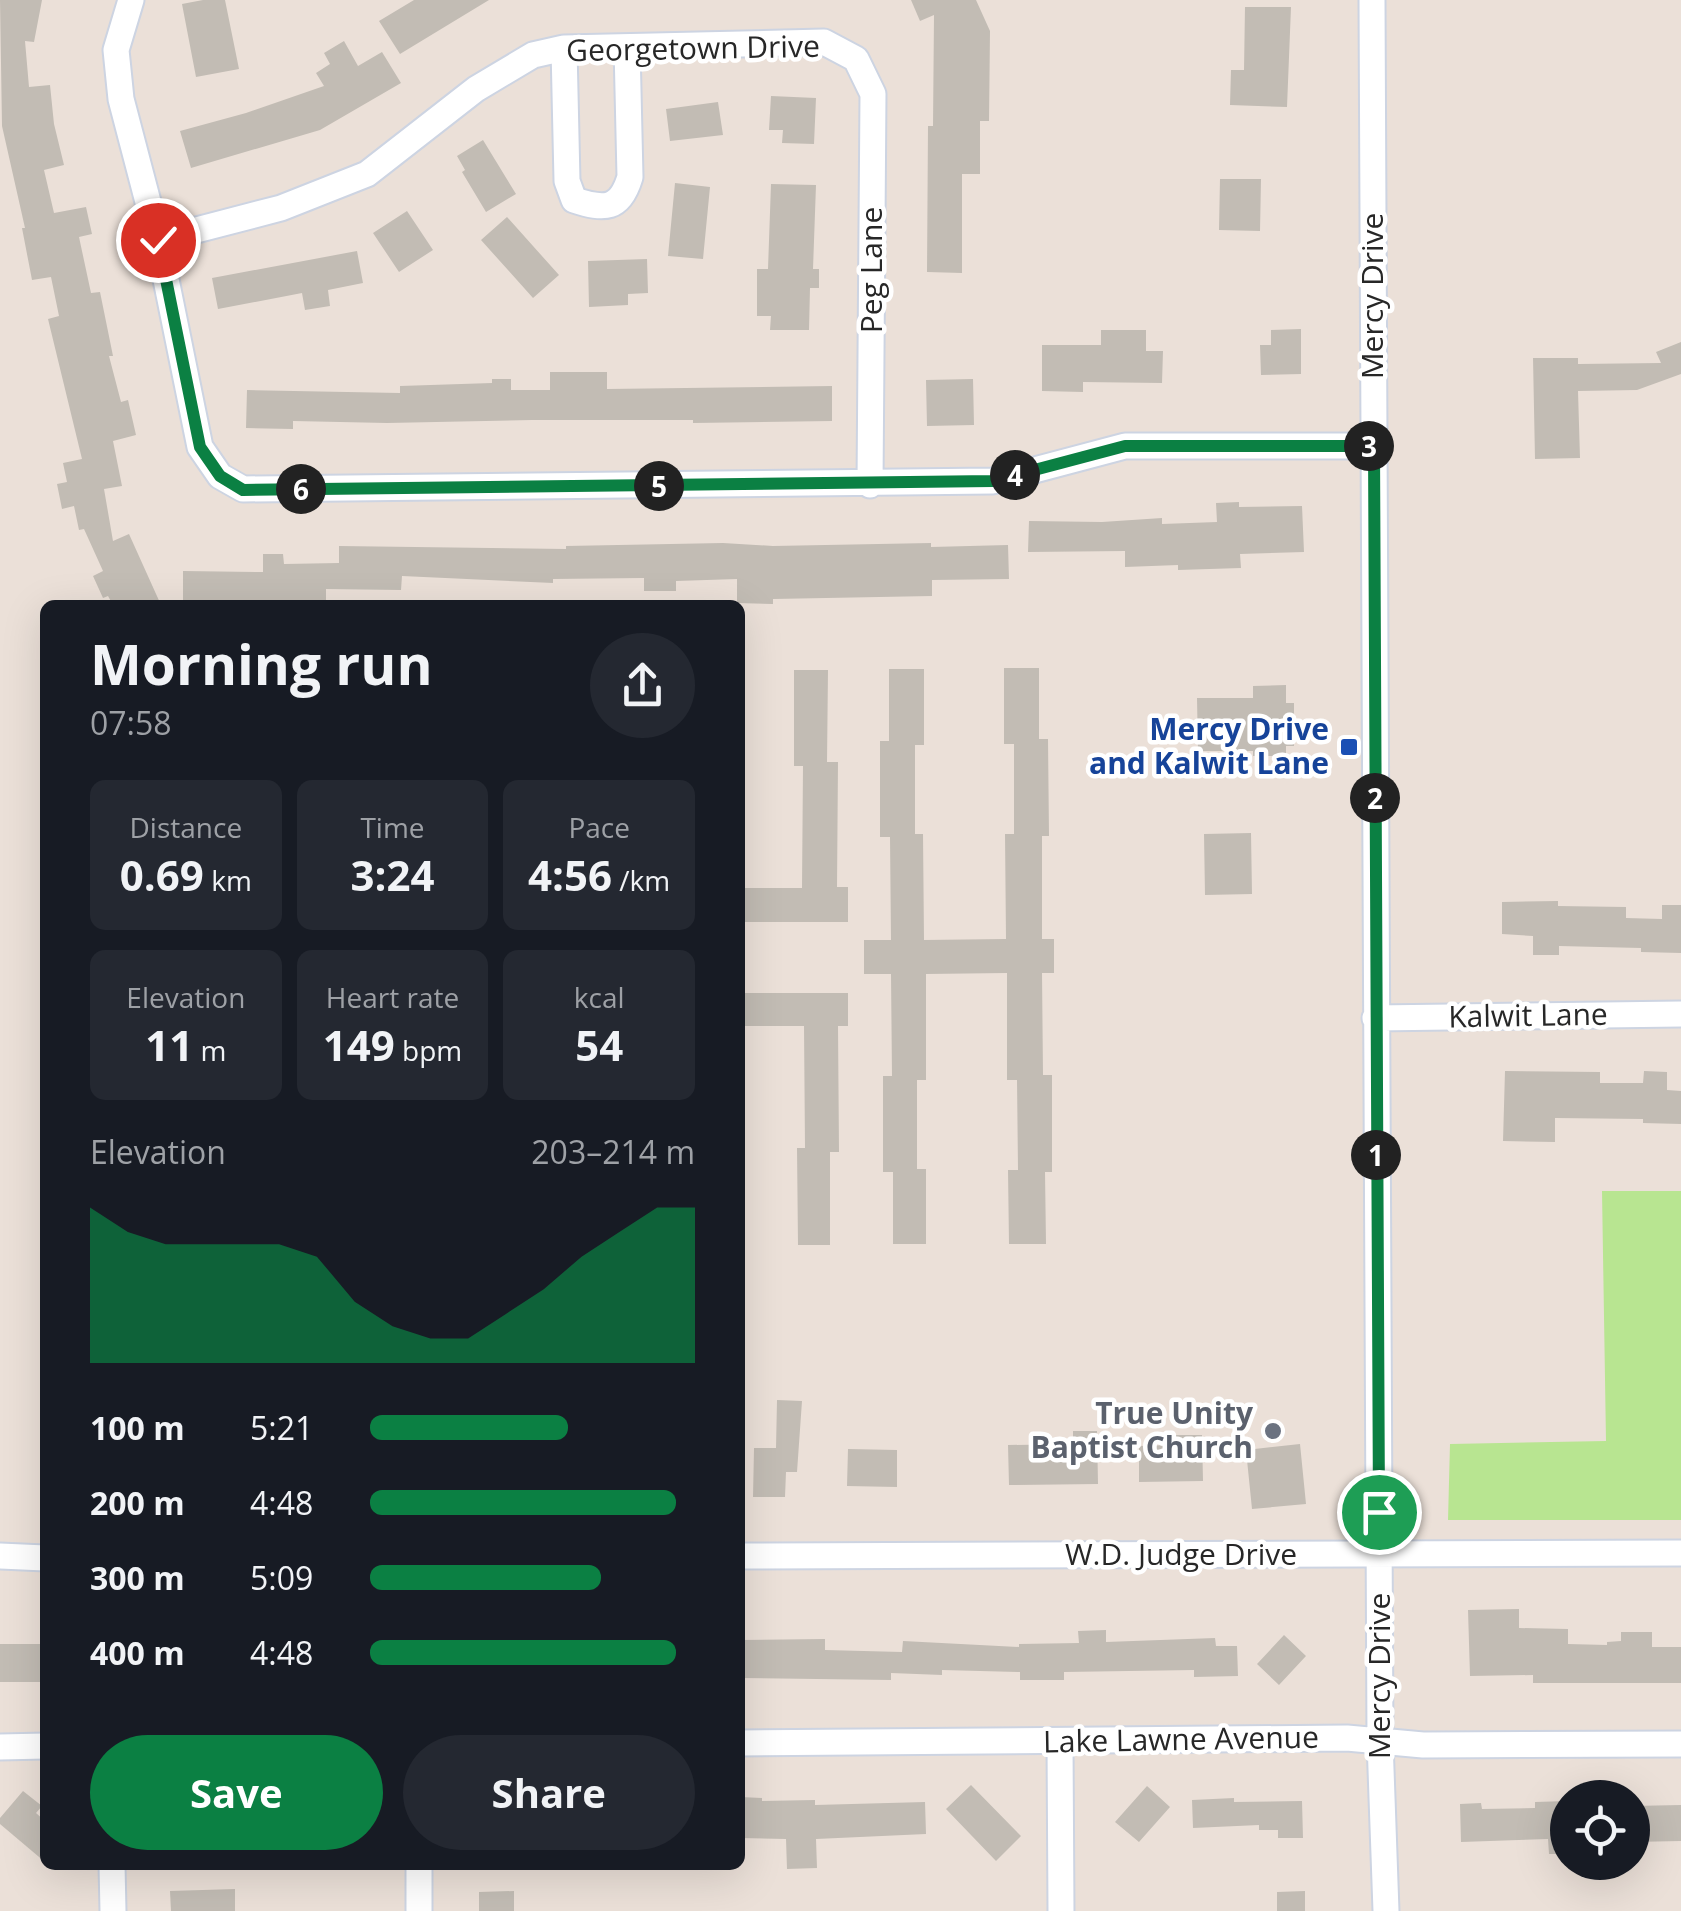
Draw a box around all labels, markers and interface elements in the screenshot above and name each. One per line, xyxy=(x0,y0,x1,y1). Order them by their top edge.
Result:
street label: Georgetown Drive xyxy=(566,25,820,70)
pin xyxy=(116,198,201,283)
street label: Peg Lane xyxy=(850,207,891,333)
icon: check xyxy=(131,213,186,268)
street label: Mercy Drive xyxy=(1351,213,1392,379)
pin: 3 xyxy=(1344,421,1394,471)
text: 3 xyxy=(1361,427,1377,465)
pin: 4 xyxy=(990,450,1040,500)
text: 4 xyxy=(1007,456,1023,494)
pin: 5 xyxy=(634,461,684,511)
pin: 6 xyxy=(276,464,326,514)
text: 5 xyxy=(651,467,667,505)
text: 6 xyxy=(293,470,309,508)
text: Morning run xyxy=(90,626,433,701)
button: share xyxy=(590,633,695,738)
text: 07:58 xyxy=(90,701,172,744)
place label: Mercy Drive and Kalwit Lane xyxy=(1089,708,1329,783)
marker: Mercy Drive and Kalwit Lane xyxy=(1338,736,1360,758)
pin: 2 xyxy=(1350,773,1400,823)
text: 2 xyxy=(1367,779,1383,817)
text: Distance xyxy=(130,808,242,846)
text: Time xyxy=(360,808,425,846)
text: Pace xyxy=(568,808,630,846)
text: 0.69 xyxy=(120,846,204,903)
text: 3:24 xyxy=(350,846,435,903)
text: 4:56 xyxy=(528,846,612,903)
text: km xyxy=(204,861,252,899)
text: /km xyxy=(612,861,670,899)
text: Elevation xyxy=(126,978,245,1016)
text: Heart rate xyxy=(326,978,459,1016)
text: kcal xyxy=(574,978,625,1016)
street label: Kalwit Lane xyxy=(1448,993,1608,1036)
text: 11 xyxy=(145,1016,193,1073)
text: 149 xyxy=(323,1016,395,1073)
text: 54 xyxy=(575,1016,623,1073)
text: m xyxy=(193,1031,226,1069)
text: bpm xyxy=(395,1031,462,1069)
text: Elevation xyxy=(90,1130,226,1173)
text: 203–214 m xyxy=(531,1130,695,1173)
pin: 1 xyxy=(1351,1130,1401,1180)
text: 1 xyxy=(1368,1136,1384,1174)
place label: True Unity Baptist Church xyxy=(1031,1392,1254,1467)
text: 100 m xyxy=(90,1406,185,1449)
text: 5:21 xyxy=(250,1406,313,1449)
marker: True Unity Baptist Church xyxy=(1262,1420,1284,1442)
pin xyxy=(1337,1470,1422,1555)
text: 200 m xyxy=(90,1481,185,1524)
text: 4:48 xyxy=(250,1481,313,1524)
icon: arrive xyxy=(1352,1485,1407,1540)
street label: W.D. Judge Drive xyxy=(1065,1533,1297,1574)
text: 300 m xyxy=(90,1556,185,1599)
text: 5:09 xyxy=(250,1556,313,1599)
street label: Mercy Drive xyxy=(1358,1593,1399,1759)
text: 400 m xyxy=(90,1631,185,1674)
text: 4:48 xyxy=(250,1631,313,1674)
street label: Lake Lawne Avenue xyxy=(1043,1716,1319,1761)
button: Save xyxy=(90,1735,383,1850)
button: Share xyxy=(403,1735,695,1850)
map controls xyxy=(1550,1780,1650,1880)
button: locate xyxy=(1550,1780,1650,1880)

